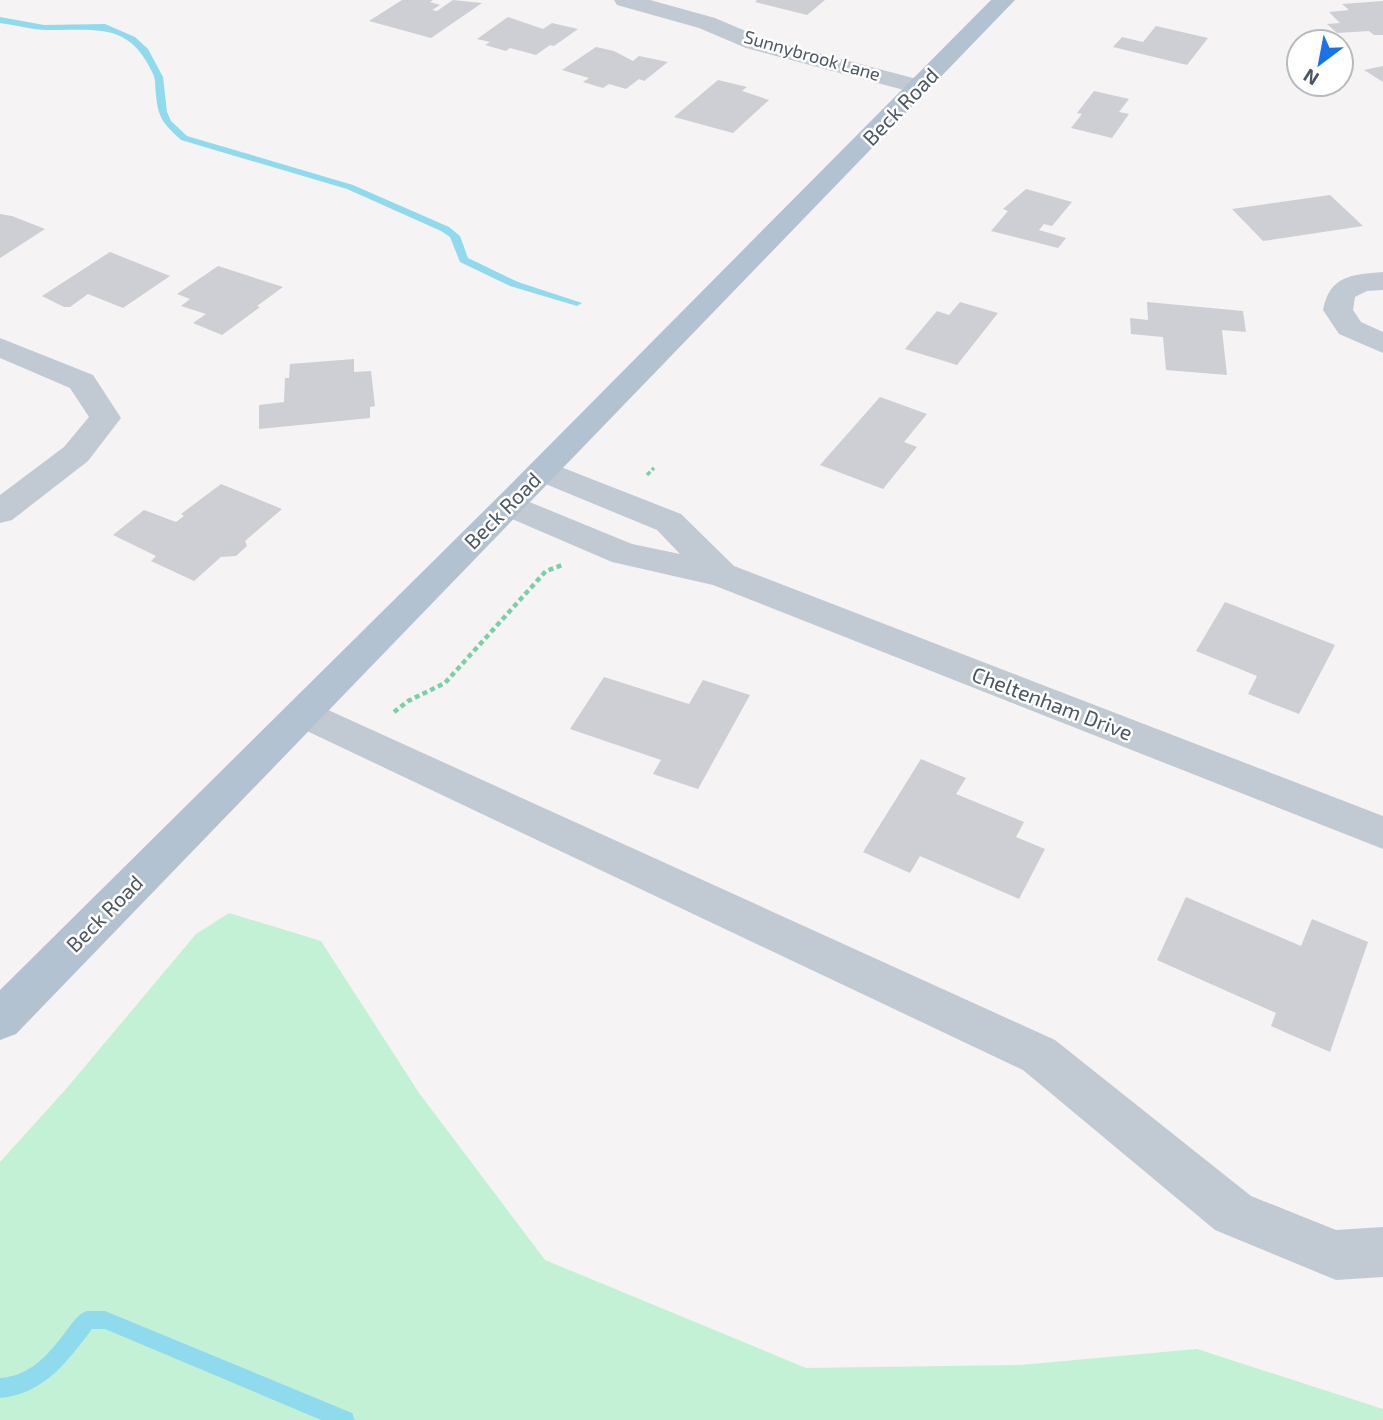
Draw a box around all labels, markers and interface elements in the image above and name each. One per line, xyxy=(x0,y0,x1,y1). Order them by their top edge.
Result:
street label: Sunnybrook Lane xyxy=(742,25,883,85)
north arrow xyxy=(1285,28,1355,98)
street label: Beck Road xyxy=(857,62,943,150)
text: N xyxy=(1299,64,1323,91)
street label: Beck Road xyxy=(458,466,545,553)
street label: Cheltenham Drive xyxy=(969,661,1136,745)
street label: Beck Road xyxy=(60,869,147,956)

